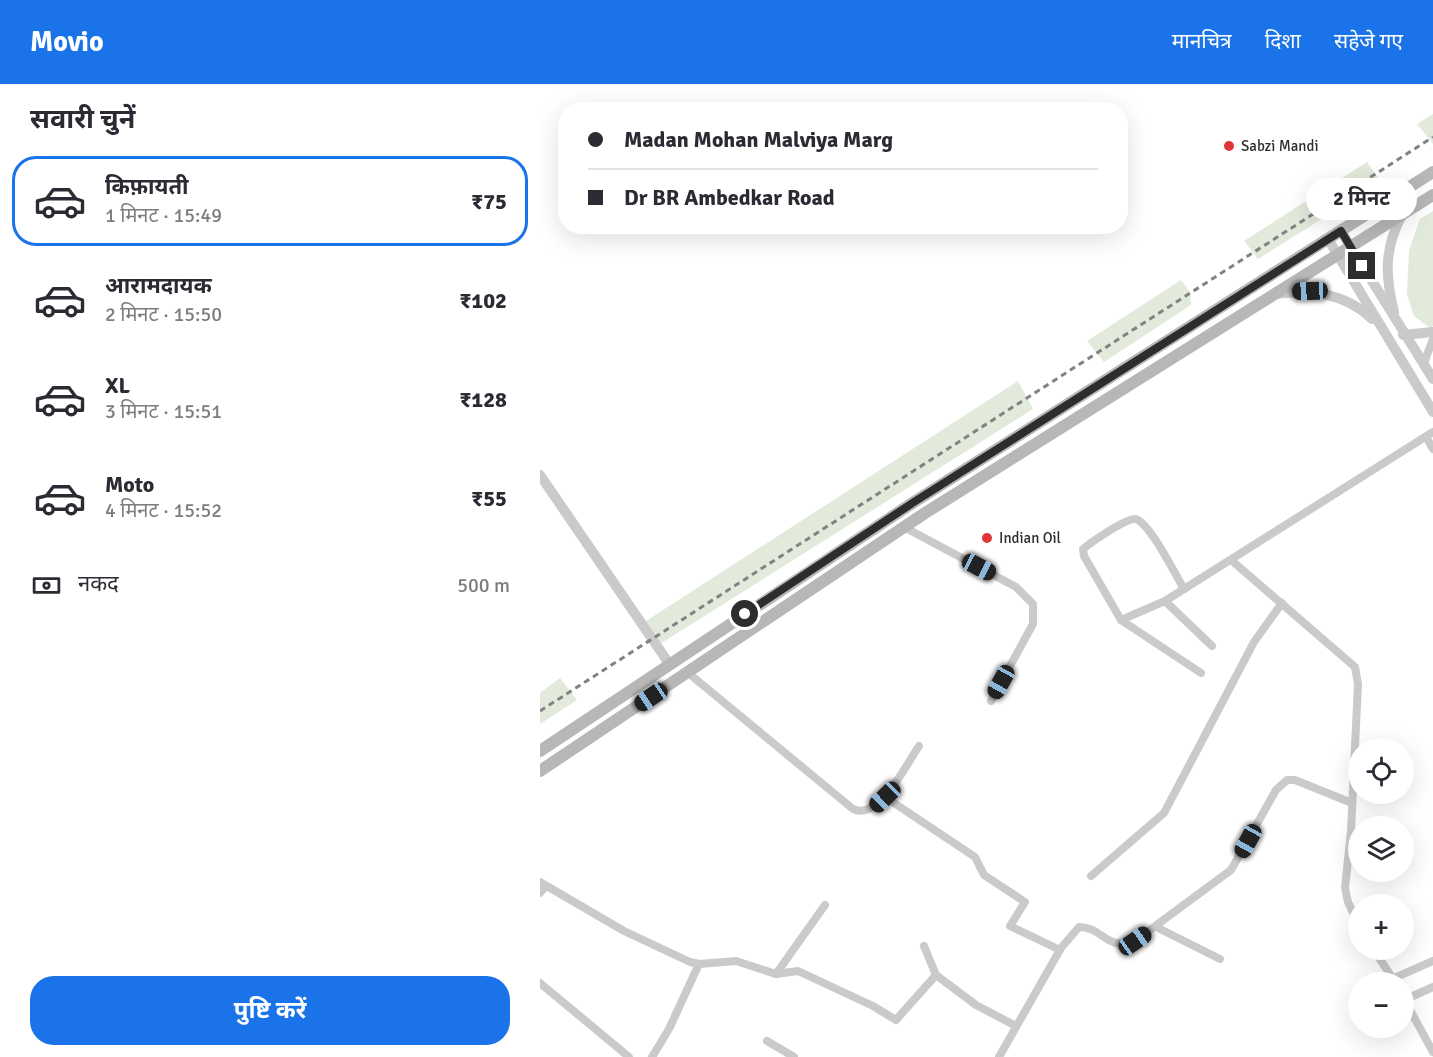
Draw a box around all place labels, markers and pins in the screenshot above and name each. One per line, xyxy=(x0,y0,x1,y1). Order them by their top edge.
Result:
place label: Sabzi Mandi xyxy=(1241,137,1319,155)
marker: Sabzi Mandi xyxy=(1222,139,1236,153)
place label: Indian Oil xyxy=(999,529,1061,547)
marker: Indian Oil xyxy=(980,531,994,545)

